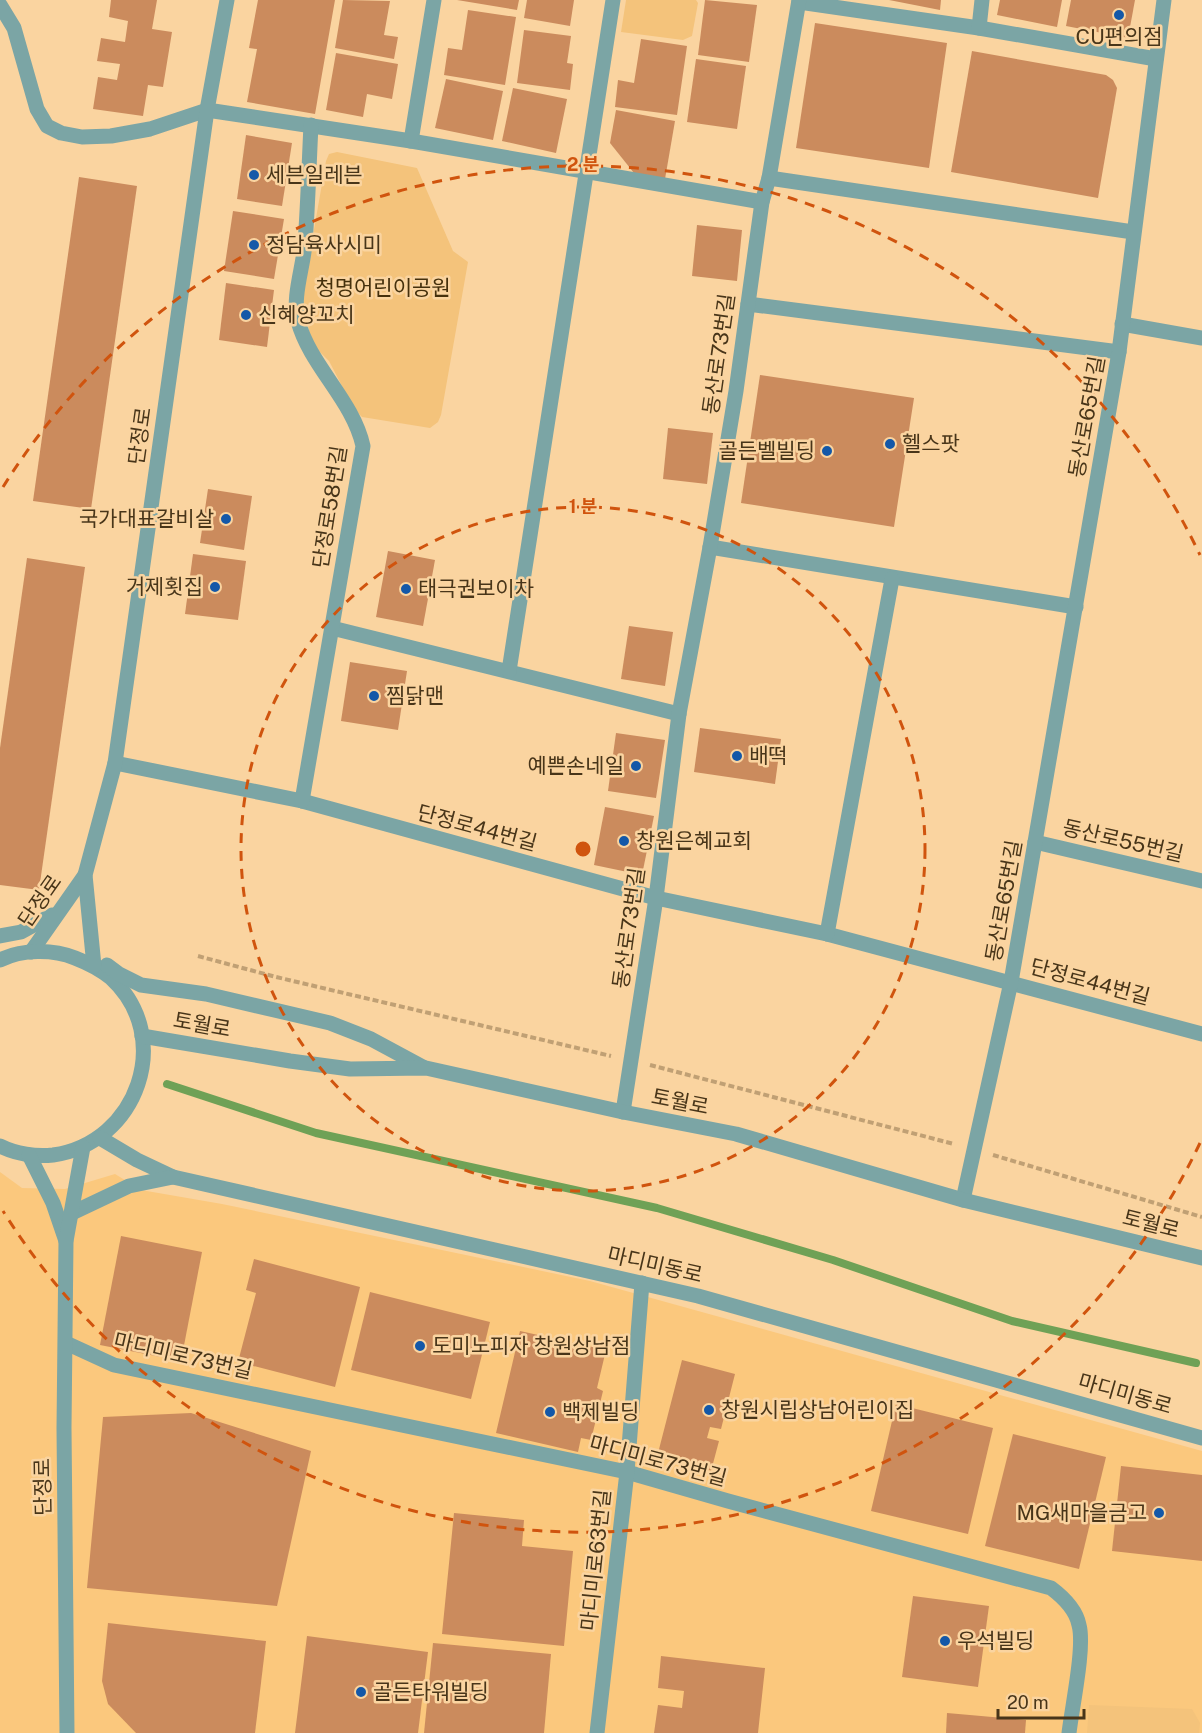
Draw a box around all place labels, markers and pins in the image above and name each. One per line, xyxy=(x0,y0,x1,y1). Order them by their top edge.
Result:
marker: CU편의점 xyxy=(1112,8,1126,22)
place label: CU편의점 xyxy=(1075,24,1163,49)
place label: 세븐일레븐 xyxy=(266,162,363,187)
marker: 세븐일레븐 xyxy=(247,168,261,182)
place label: 정담육사시미 xyxy=(266,232,382,257)
marker: 정담육사시미 xyxy=(247,238,261,252)
place label: 신혜양꼬치 xyxy=(258,302,355,327)
marker: 신혜양꼬치 xyxy=(239,308,253,322)
place label: 헬스팟 xyxy=(902,431,960,456)
marker: 헬스팟 xyxy=(883,437,897,451)
place label: 골든벨빌딩 xyxy=(718,438,815,463)
marker: 골든벨빌딩 xyxy=(820,444,834,458)
place label: 국가대표갈비살 xyxy=(79,506,214,531)
marker: 국가대표갈비살 xyxy=(219,512,233,526)
place label: 거제횟집 xyxy=(126,574,203,599)
place label: 태극권보이차 xyxy=(418,576,534,601)
marker: 거제횟집 xyxy=(208,580,222,594)
marker: 태극권보이차 xyxy=(399,582,413,596)
place label: 찜닭맨 xyxy=(386,683,444,708)
marker: 찜닭맨 xyxy=(367,689,381,703)
place label: 배떡 xyxy=(749,743,788,768)
marker: 배떡 xyxy=(730,749,744,763)
place label: 예쁜손네일 xyxy=(527,753,624,778)
marker: 예쁜손네일 xyxy=(629,759,643,773)
place label: 창원은혜교회 xyxy=(636,828,752,853)
marker: 창원은혜교회 xyxy=(617,834,631,848)
centre of rings xyxy=(573,839,593,859)
place label: 도미노피자 창원상남점 xyxy=(432,1333,630,1358)
marker: 도미노피자 창원상남점 xyxy=(413,1339,427,1353)
place label: 창원시립상남어린이집 xyxy=(721,1397,914,1422)
place label: 백제빌딩 xyxy=(562,1399,639,1424)
marker: 창원시립상남어린이집 xyxy=(702,1403,716,1417)
marker: 백제빌딩 xyxy=(543,1405,557,1419)
place label: MG새마을금고 xyxy=(1016,1500,1147,1525)
marker: MG새마을금고 xyxy=(1152,1506,1166,1520)
place label: 우석빌딩 xyxy=(957,1628,1034,1653)
marker: 우석빌딩 xyxy=(938,1634,952,1648)
place label: 골든타워빌딩 xyxy=(373,1679,489,1704)
marker: 골든타워빌딩 xyxy=(354,1685,368,1699)

